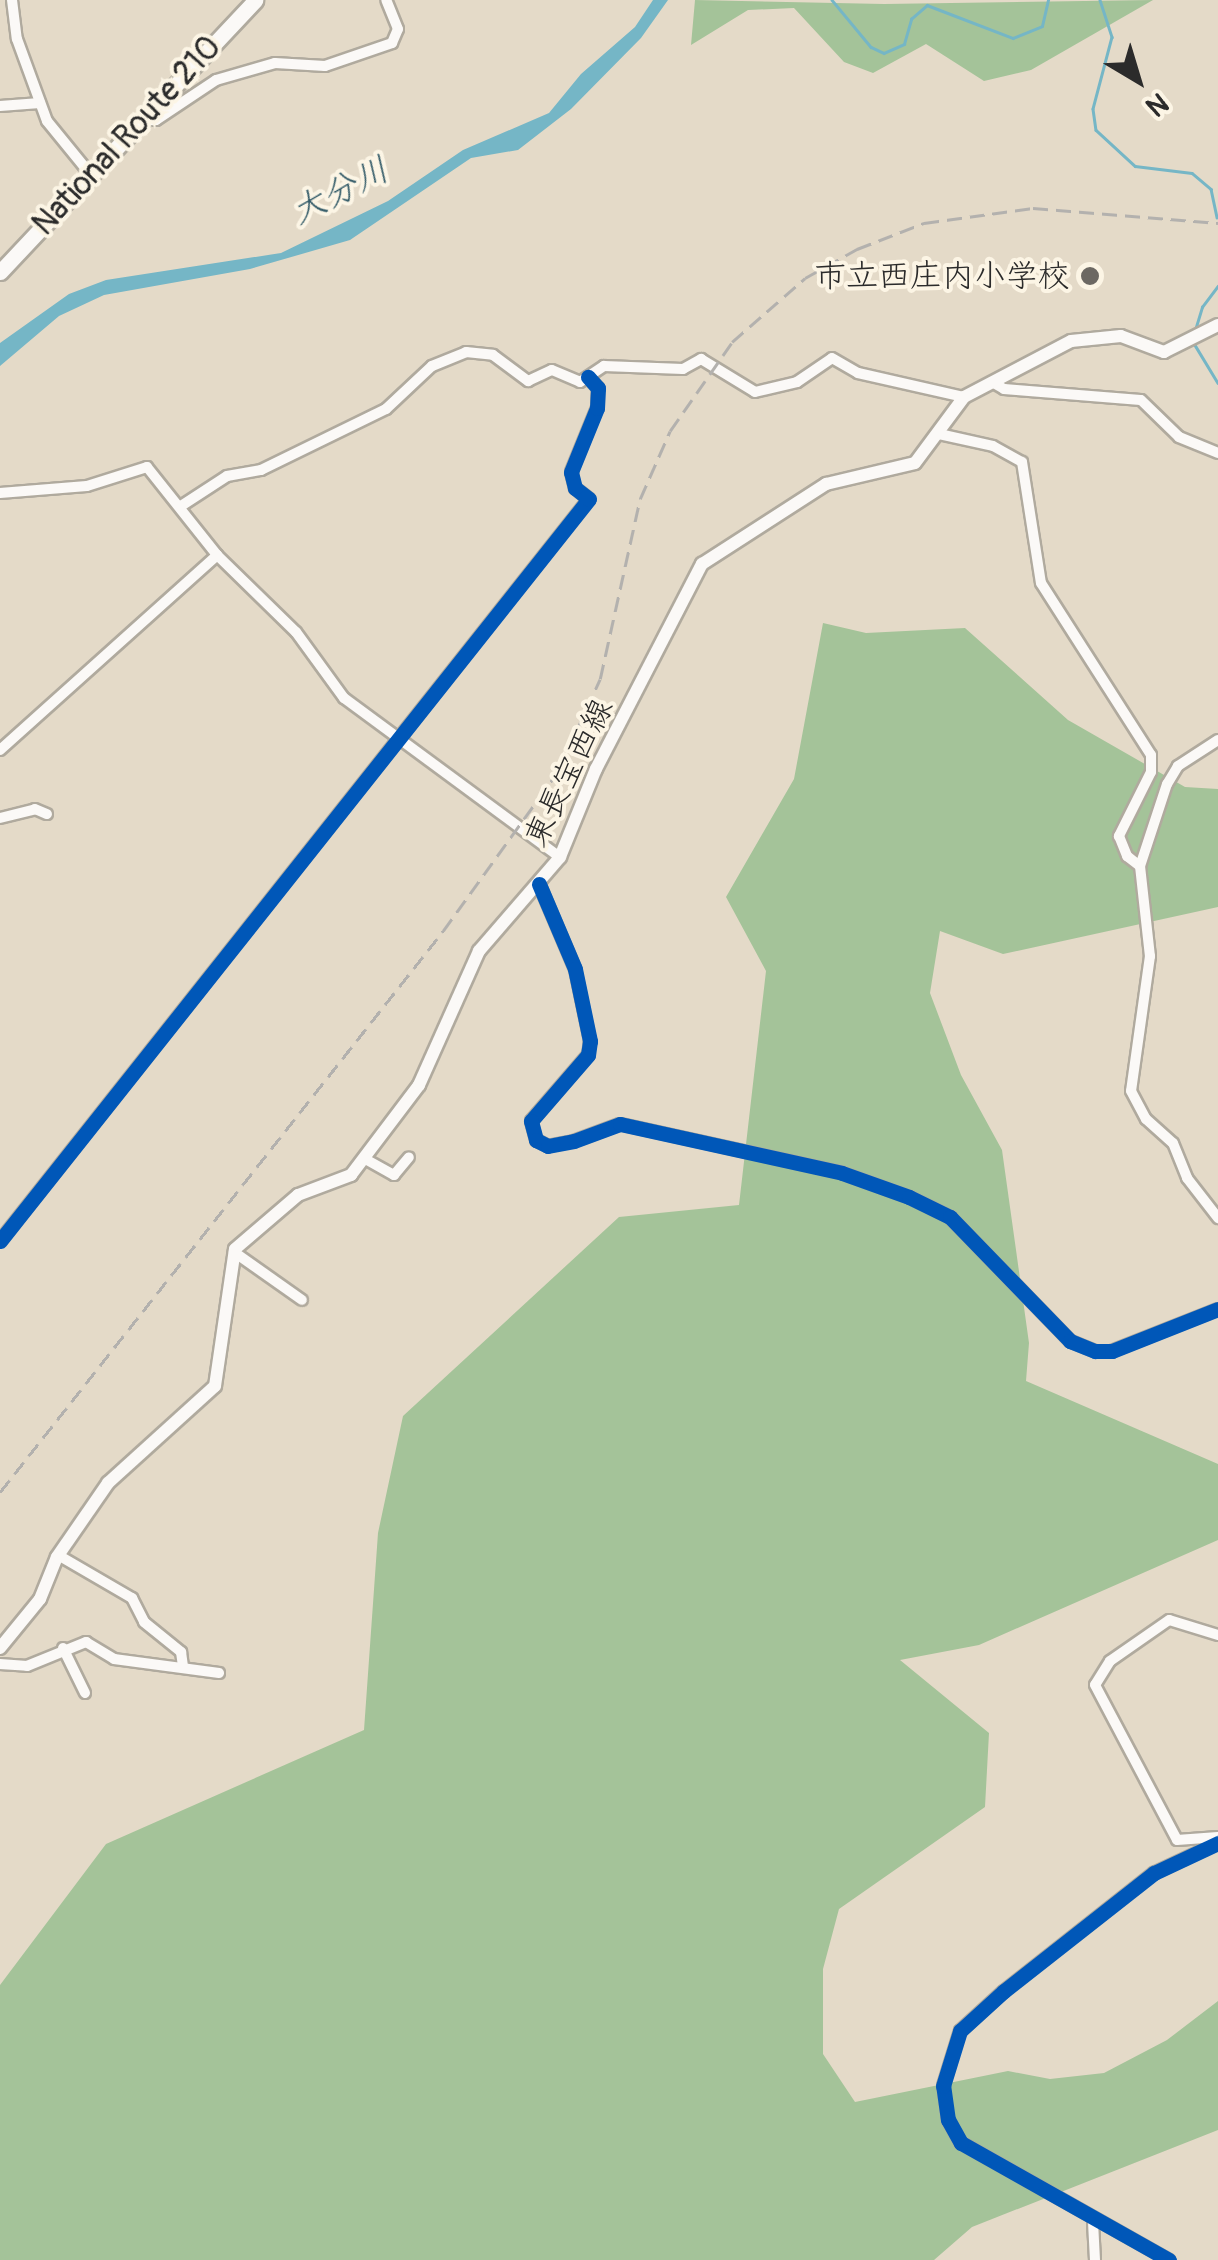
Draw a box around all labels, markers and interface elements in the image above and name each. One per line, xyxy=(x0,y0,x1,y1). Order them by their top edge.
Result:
street label: National Route 210 xyxy=(25,28,229,244)
north arrow xyxy=(1088,30,1188,130)
text: N xyxy=(1139,84,1175,124)
water label: 大分川 xyxy=(284,148,396,234)
place label: 市立西庄内小学校 xyxy=(814,257,1070,295)
marker: 市立西庄内小学校 xyxy=(1079,265,1101,287)
street label: 東長宝西線 xyxy=(517,693,621,853)

